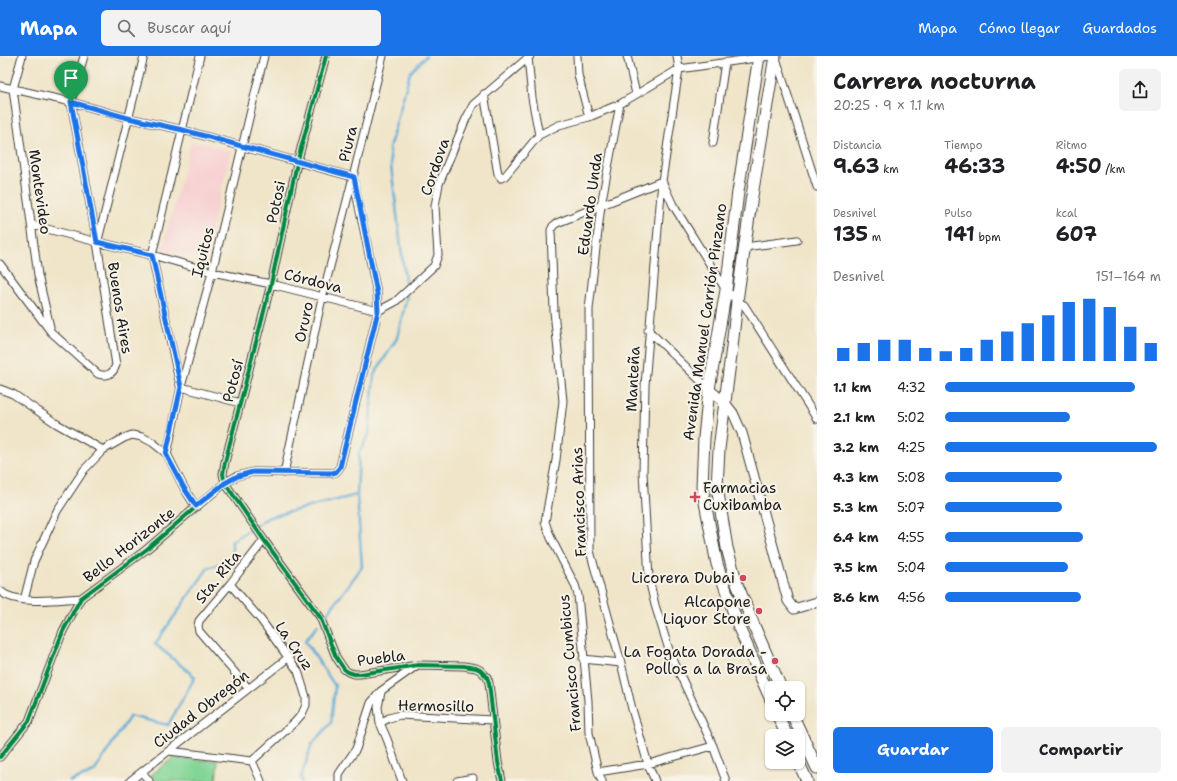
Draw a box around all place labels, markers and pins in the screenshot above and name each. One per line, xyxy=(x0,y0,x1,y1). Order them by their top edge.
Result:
pin xyxy=(54,61,88,102)
place label: Farmacias Cuxibamba xyxy=(703,478,782,515)
marker: Farmacias Cuxibamba xyxy=(690,492,700,502)
place label: Licorera Dubai xyxy=(631,568,735,588)
marker: Licorera Dubai xyxy=(738,573,748,583)
place label: Alcapone Liquor Store xyxy=(663,592,751,629)
marker: Alcapone Liquor Store xyxy=(754,606,764,616)
place label: La Fogata Dorada - Pollos a la Brasa xyxy=(624,642,768,679)
marker: La Fogata Dorada - Pollos a la Brasa xyxy=(770,656,780,666)

